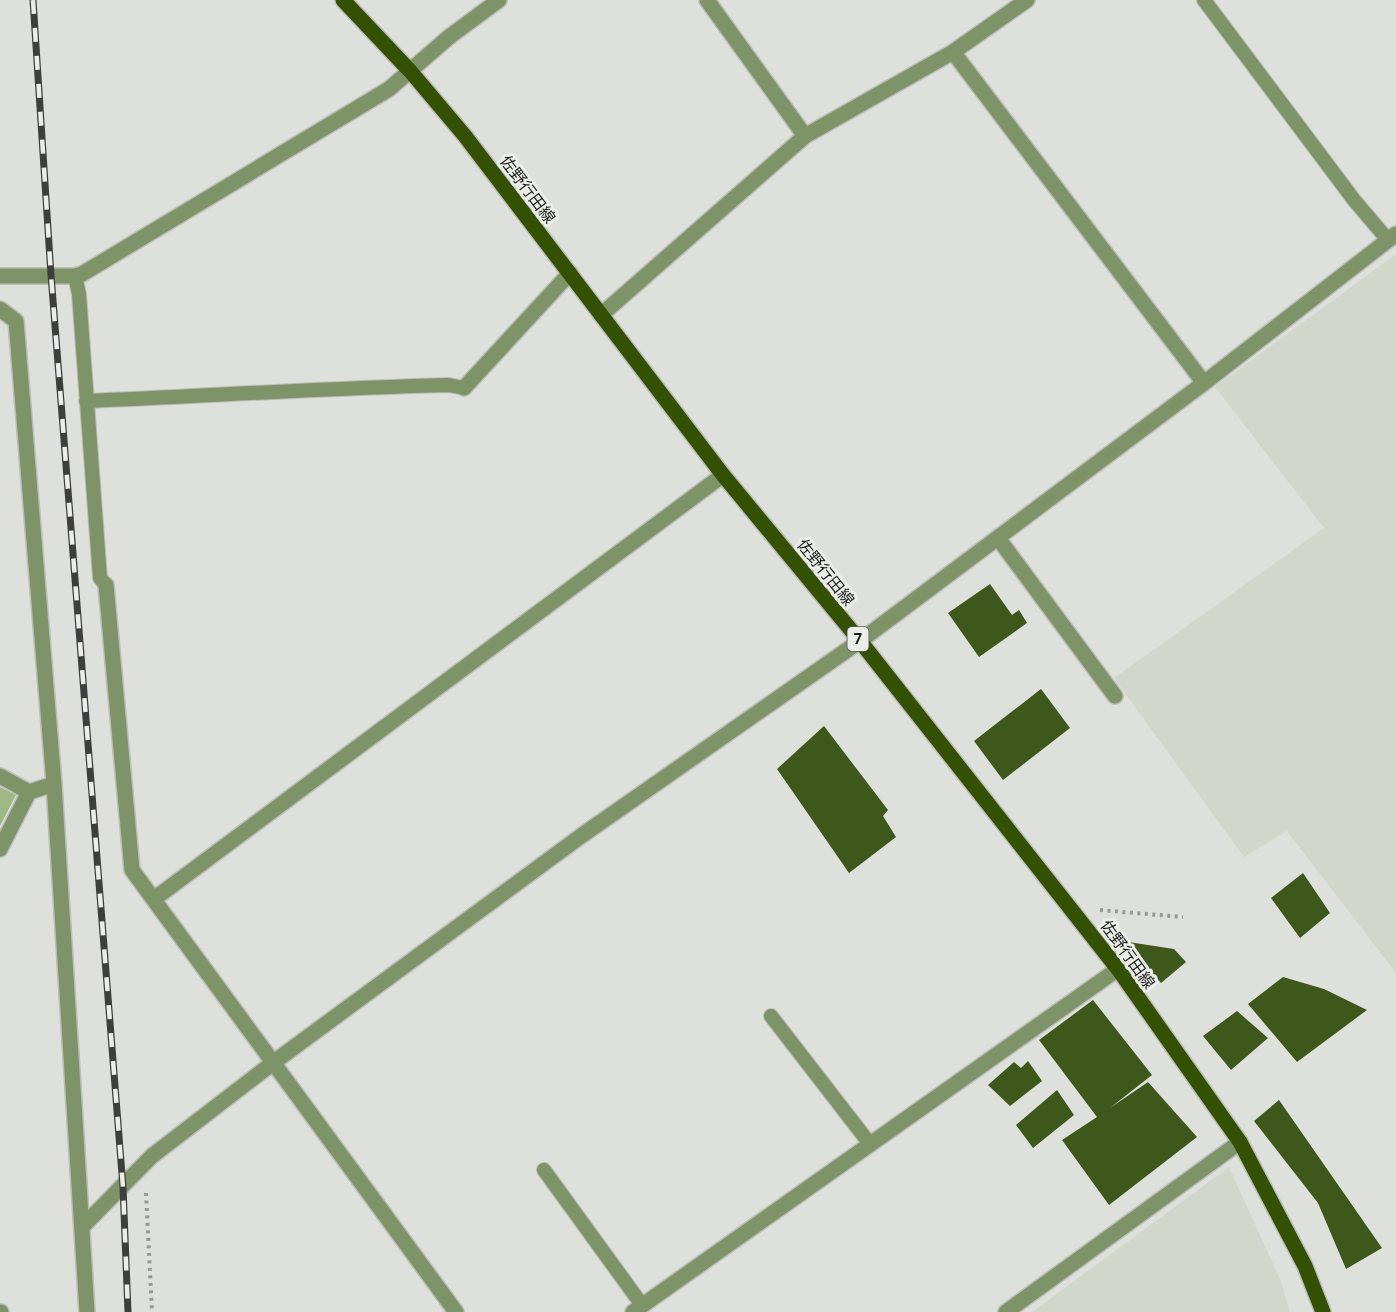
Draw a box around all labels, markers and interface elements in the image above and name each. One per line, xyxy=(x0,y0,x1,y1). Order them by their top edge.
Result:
street label: 佐野行田線 xyxy=(496,152,559,227)
street label: 佐野行田線 xyxy=(793,535,858,609)
road number: 7 xyxy=(848,627,868,651)
street label: 佐野行田線 xyxy=(1096,916,1159,992)

